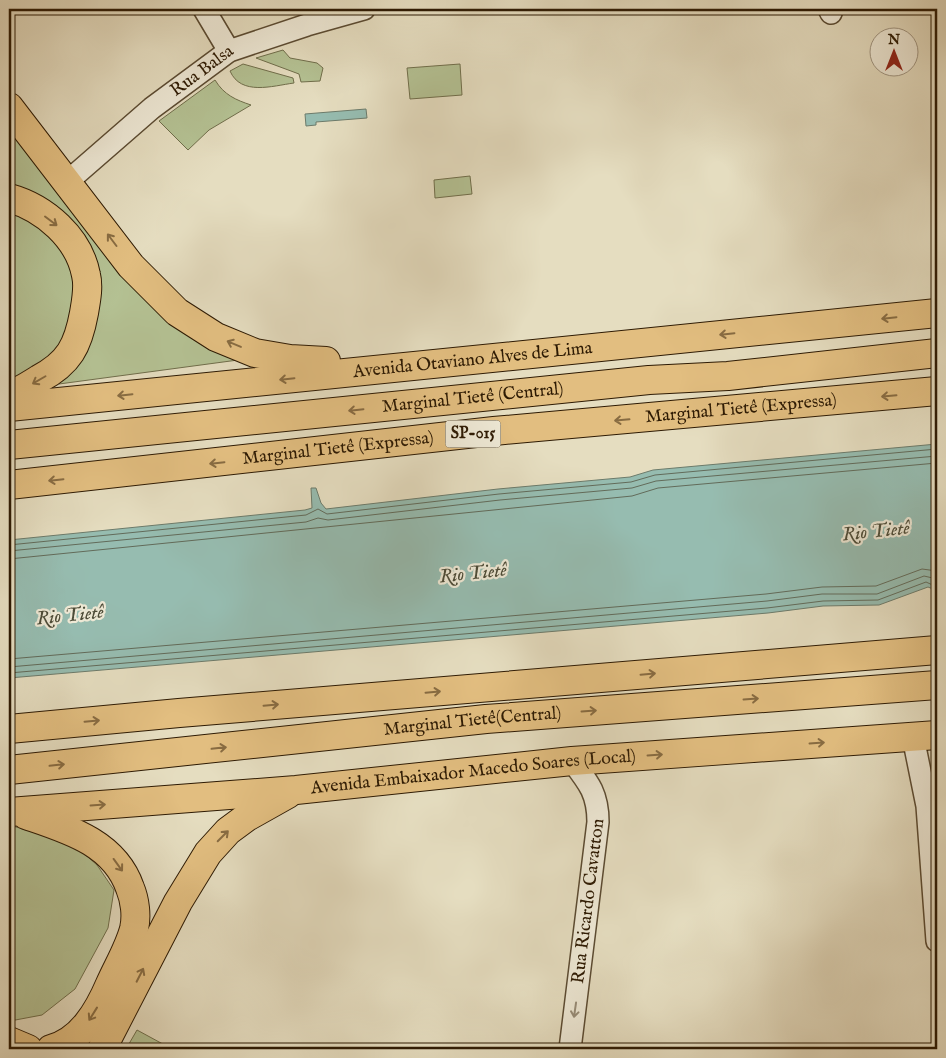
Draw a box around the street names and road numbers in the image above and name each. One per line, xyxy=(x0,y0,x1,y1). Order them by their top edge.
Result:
street label: Rua Balsa xyxy=(166,40,239,102)
street label: Avenida Otaviano Alves de Lima xyxy=(351,336,594,384)
street label: Marginal Tietê (Central) xyxy=(381,377,564,419)
street label: Marginal Tietê (Expressa) xyxy=(644,389,838,429)
road number: SP-015 xyxy=(446,420,500,448)
street label: Marginal Tietê (Expressa) xyxy=(241,426,435,470)
street label: Marginal Tietê(Central) xyxy=(383,702,562,741)
street label: Avenida Embaixador Macedo Soares (Local) xyxy=(309,745,637,800)
street label: Rua Ricardo Cavatton xyxy=(567,817,610,985)

